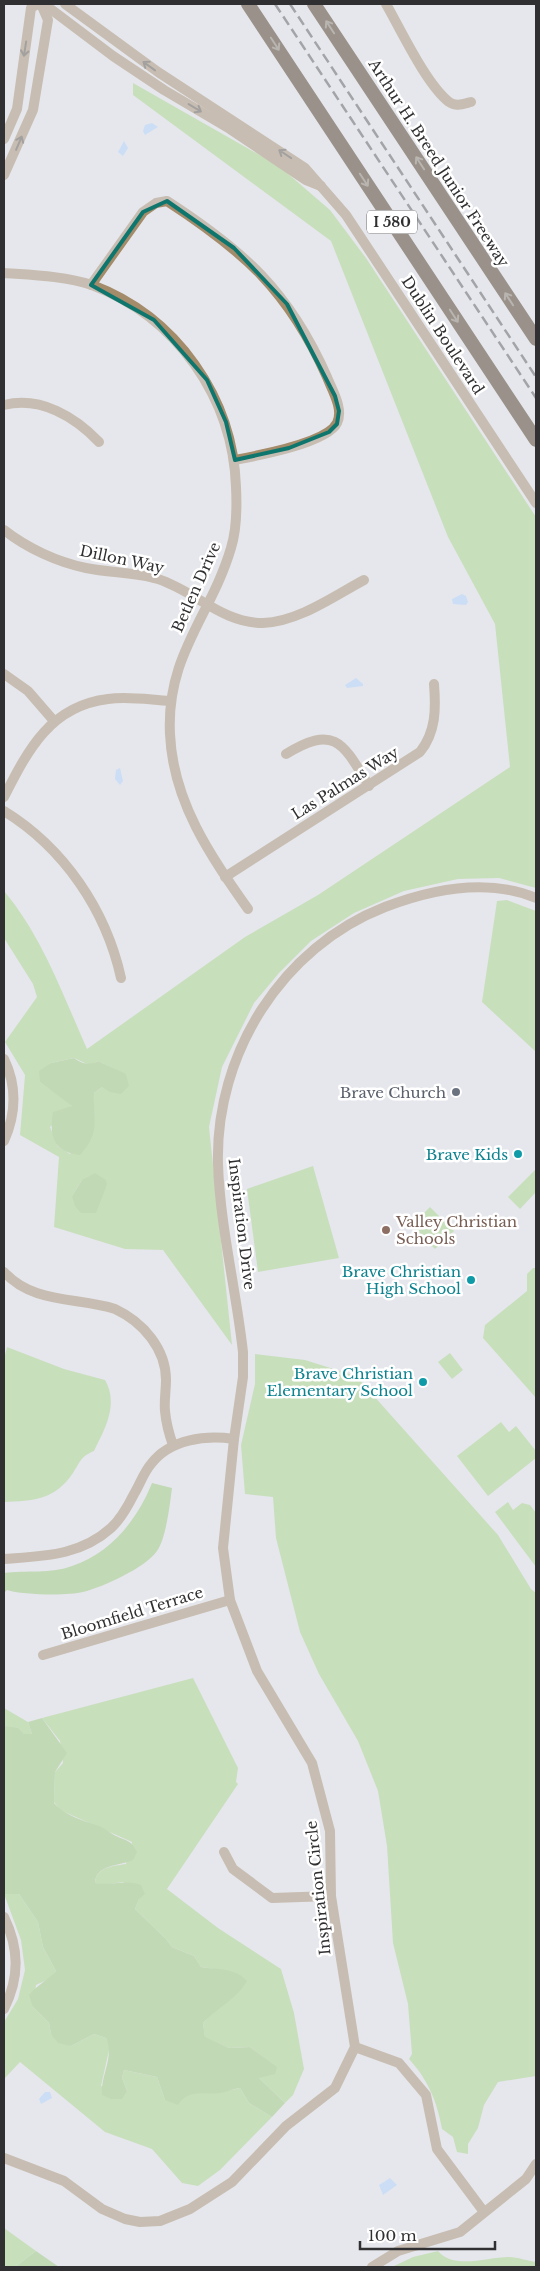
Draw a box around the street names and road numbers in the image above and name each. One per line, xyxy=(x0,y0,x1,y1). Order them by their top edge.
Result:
street label: Arthur H. Breed Junior Freeway xyxy=(364,55,514,271)
road number: I 580 xyxy=(367,210,417,233)
street label: Dublin Boulevard xyxy=(398,272,488,398)
street label: Betlen Drive xyxy=(168,539,224,635)
street label: Dillon Way xyxy=(78,541,166,577)
street label: Las Palmas Way xyxy=(288,742,402,824)
street label: Inspiration Drive xyxy=(225,1157,259,1291)
street label: Bloomfield Terrace xyxy=(59,1582,205,1644)
street label: Inspiration Circle xyxy=(301,1820,335,1956)

